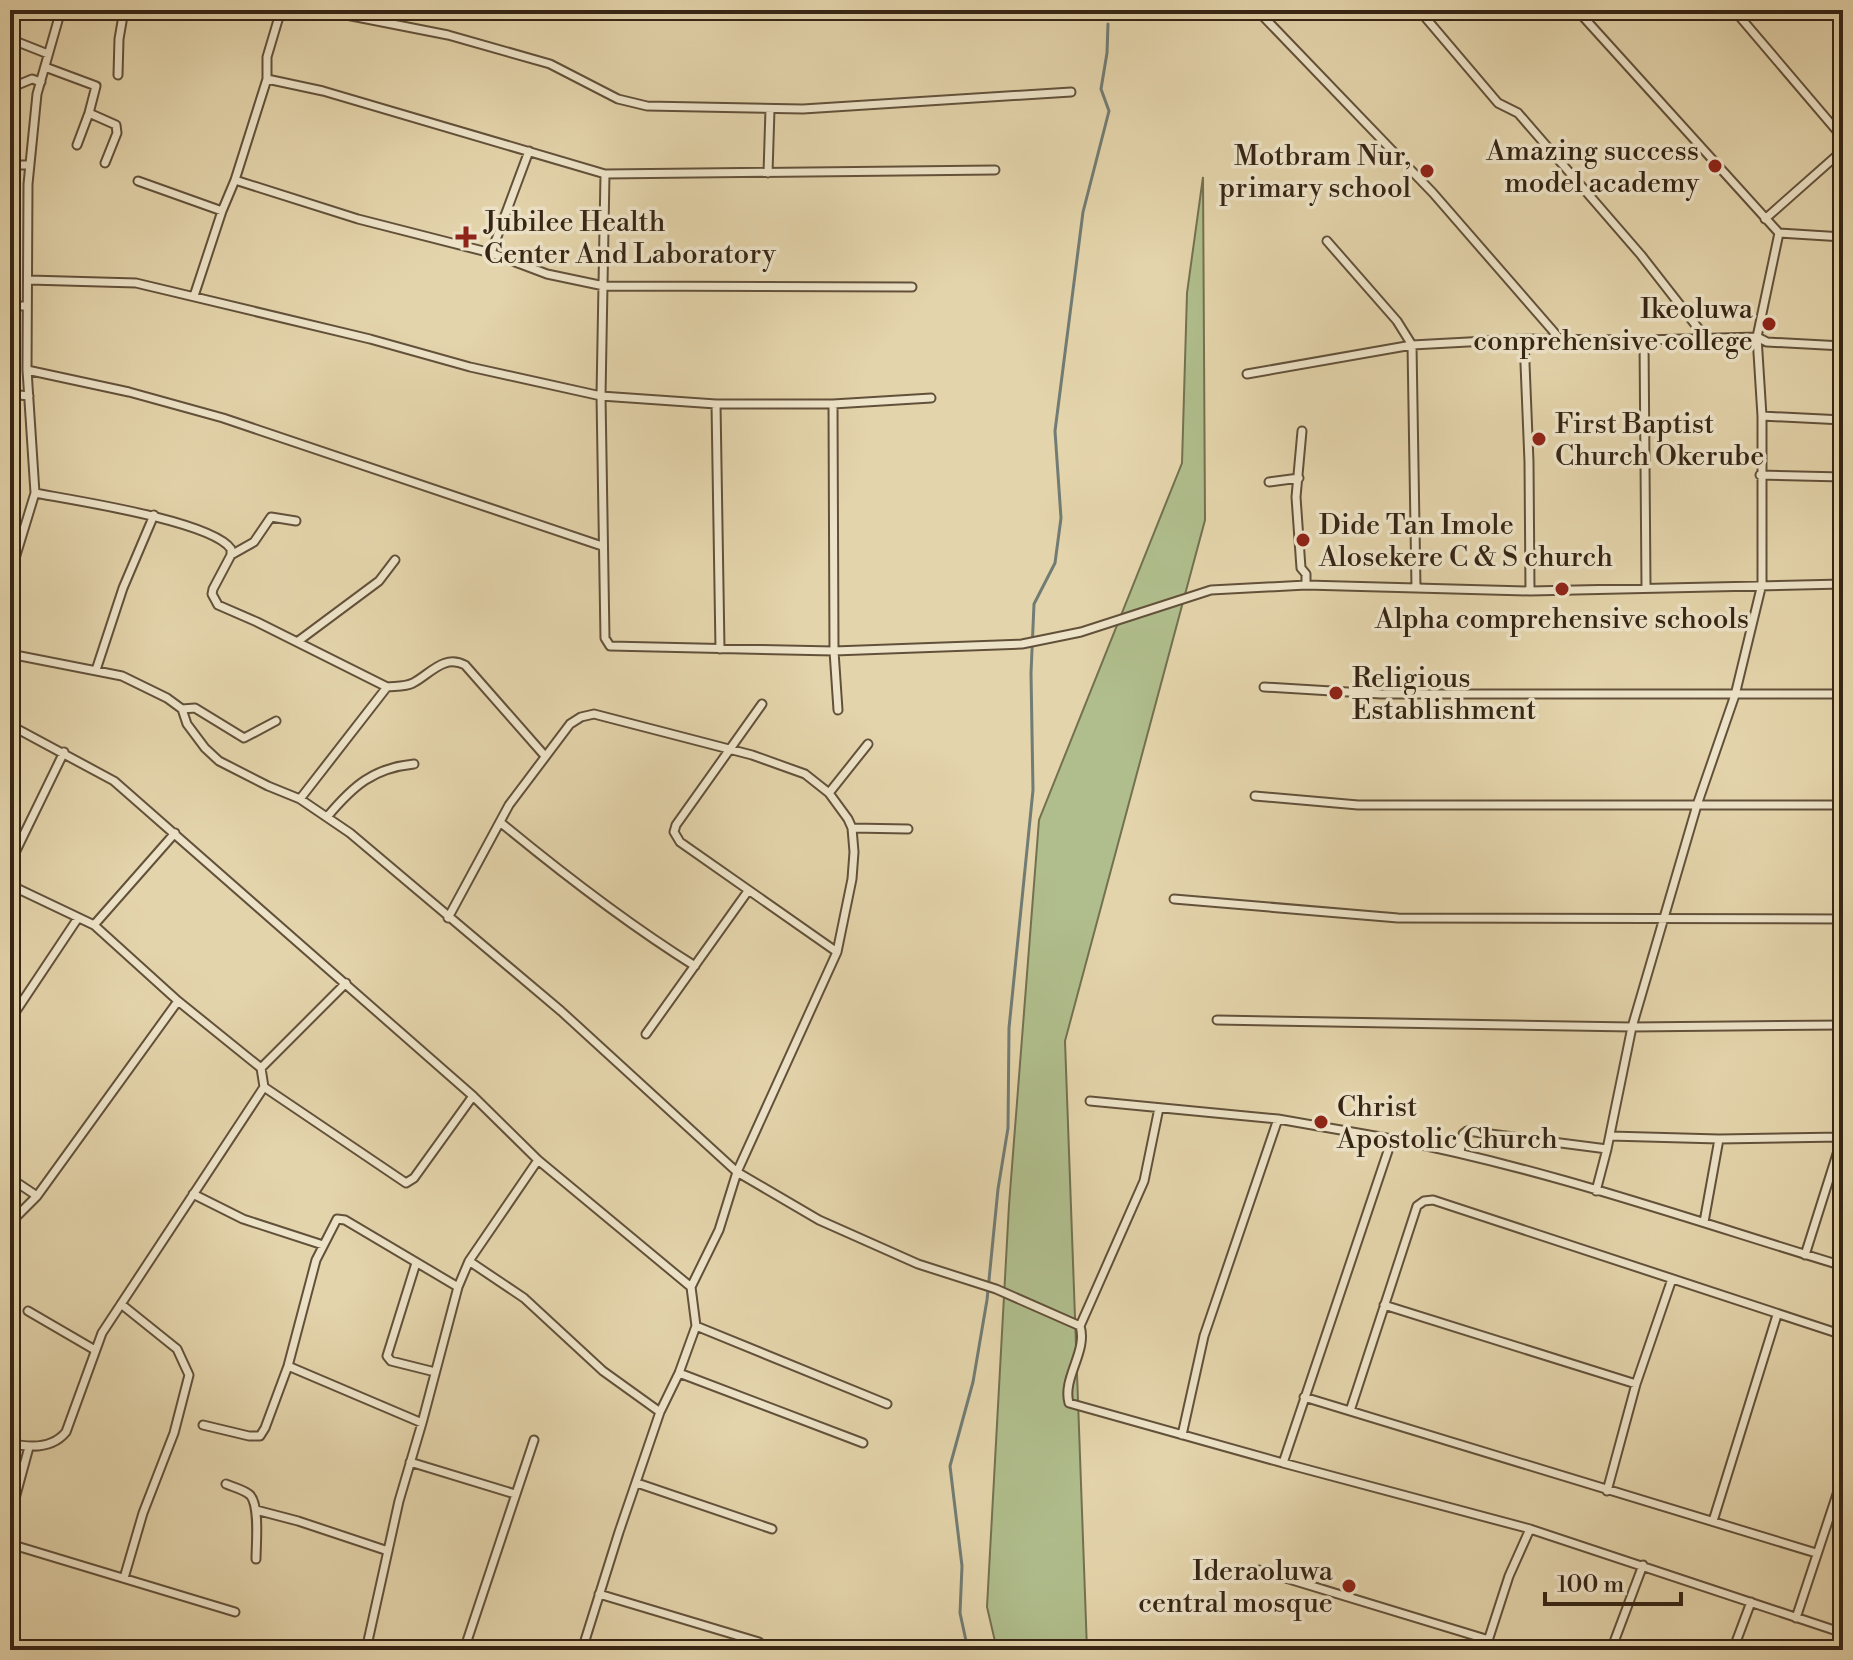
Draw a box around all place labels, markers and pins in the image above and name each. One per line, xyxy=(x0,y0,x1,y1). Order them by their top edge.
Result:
place label: Amazing success model academy xyxy=(1485,134,1699,201)
place label: Motbram Nur, primary school xyxy=(1219,139,1411,206)
marker: Amazing success model academy xyxy=(1706,157,1724,175)
marker: Motbram Nur, primary school xyxy=(1418,162,1436,180)
place label: Jubilee Health Center And Laboratory xyxy=(483,205,776,272)
marker: Jubilee Health Center And Laboratory xyxy=(455,226,477,248)
place label: Ikeoluwa conprehensive college xyxy=(1473,292,1754,359)
marker: Ikeoluwa conprehensive college xyxy=(1760,315,1778,333)
place label: First Baptist Church Okerube xyxy=(1555,407,1764,474)
marker: First Baptist Church Okerube xyxy=(1530,430,1548,448)
place label: Dide Tan Imole Alosekere C & S church xyxy=(1318,508,1613,575)
marker: Dide Tan Imole Alosekere C & S church xyxy=(1294,531,1312,549)
marker: Alpha comprehensive schools xyxy=(1553,580,1571,598)
place label: Alpha comprehensive schools xyxy=(1374,602,1749,637)
place label: Religious Establishment xyxy=(1352,661,1536,728)
marker: Religious Establishment xyxy=(1327,684,1345,702)
place label: Christ Apostolic Church xyxy=(1336,1090,1558,1157)
marker: Christ Apostolic Church xyxy=(1312,1113,1330,1131)
place label: Ideraoluwa central mosque xyxy=(1138,1554,1334,1621)
marker: Ideraoluwa central mosque xyxy=(1340,1577,1358,1595)

